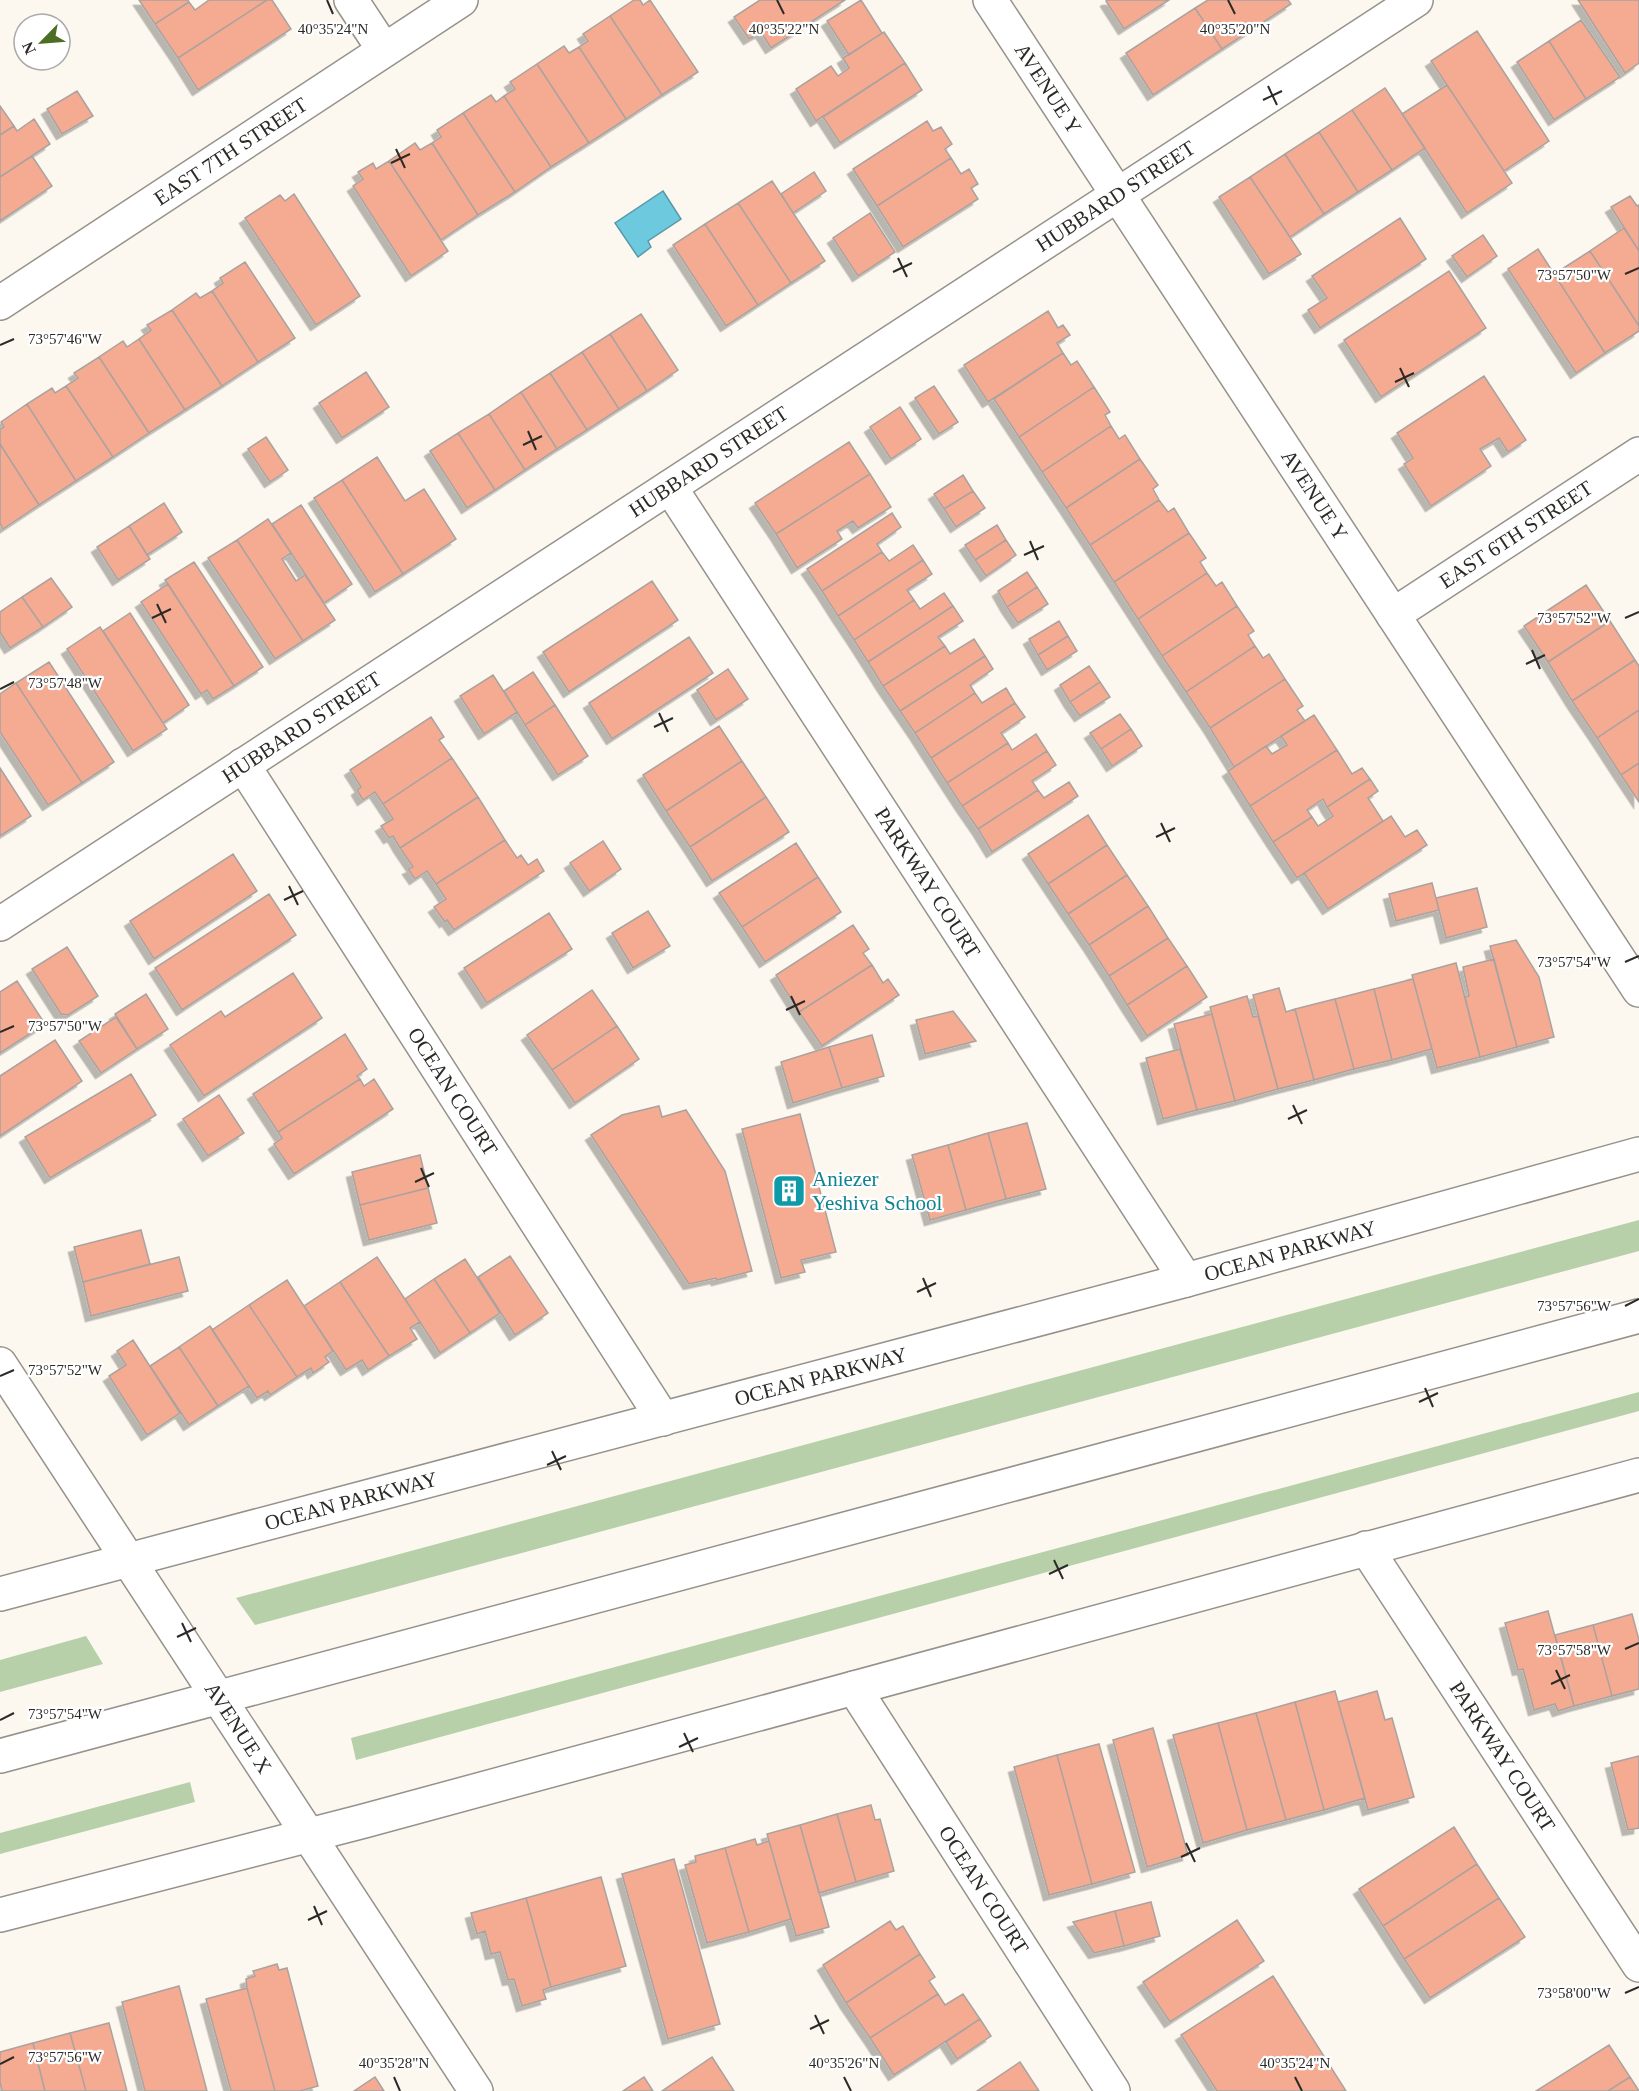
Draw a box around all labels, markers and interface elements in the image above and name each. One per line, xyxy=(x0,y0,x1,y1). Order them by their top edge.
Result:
north arrow xyxy=(12,12,72,72)
text: 40°35'24"N xyxy=(298,21,368,37)
text: 40°35'22"N xyxy=(749,21,819,37)
text: 40°35'20"N xyxy=(1200,21,1270,37)
text: N xyxy=(19,39,39,57)
street label: AVENUE Y xyxy=(1010,39,1086,138)
street label: EAST 7TH STREET xyxy=(150,92,312,210)
street label: HUBBARD STREET xyxy=(1031,135,1200,257)
text: 73°57'50"W xyxy=(1537,267,1612,283)
text: 73°57'46"W xyxy=(28,331,103,347)
street label: HUBBARD STREET xyxy=(624,401,793,522)
street label: AVENUE Y xyxy=(1276,445,1353,545)
street label: EAST 6TH STREET xyxy=(1435,476,1597,593)
text: 73°57'52"W xyxy=(1537,610,1612,626)
street label: HUBBARD STREET xyxy=(217,667,386,788)
text: 73°57'48"W xyxy=(28,675,103,691)
street label: PARKWAY COURT xyxy=(870,803,985,962)
text: 73°57'54"W xyxy=(1537,954,1612,970)
text: 73°57'50"W xyxy=(28,1018,103,1034)
street label: OCEAN COURT xyxy=(403,1023,503,1160)
place label: Aniezer Yeshiva School xyxy=(812,1167,942,1215)
building icon: Aniezer Yeshiva School xyxy=(771,1173,807,1209)
street label: OCEAN PARKWAY xyxy=(1201,1216,1379,1286)
text: 73°57'56"W xyxy=(1537,1298,1612,1314)
street label: OCEAN PARKWAY xyxy=(732,1342,910,1411)
text: 73°57'52"W xyxy=(28,1362,103,1378)
street label: OCEAN PARKWAY xyxy=(262,1467,440,1535)
text: 73°57'58"W xyxy=(1537,1642,1612,1658)
street label: PARKWAY COURT xyxy=(1445,1677,1560,1836)
street label: AVENUE X xyxy=(200,1678,277,1778)
text: 73°57'54"W xyxy=(28,1706,103,1722)
street label: OCEAN COURT xyxy=(934,1821,1034,1959)
text: 73°58'00"W xyxy=(1537,1985,1612,2001)
text: 73°57'56"W xyxy=(28,2049,103,2065)
text: 40°35'28"N xyxy=(359,2055,429,2071)
text: 40°35'26"N xyxy=(809,2055,879,2071)
text: 40°35'24"N xyxy=(1260,2055,1330,2071)

